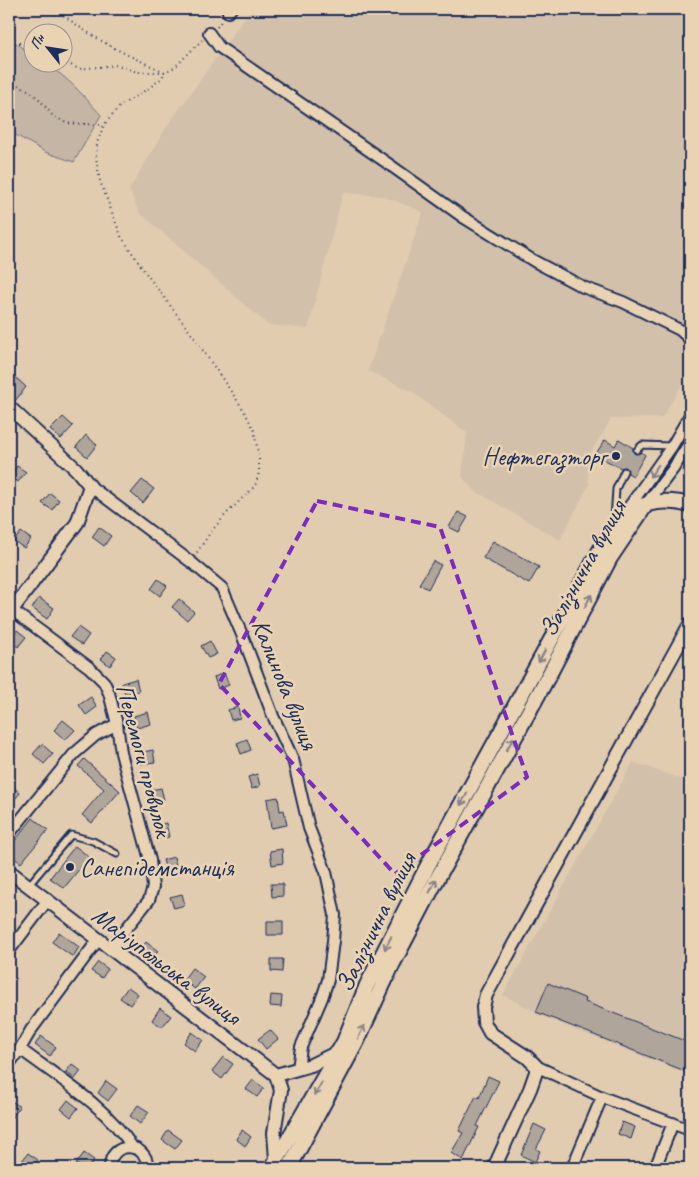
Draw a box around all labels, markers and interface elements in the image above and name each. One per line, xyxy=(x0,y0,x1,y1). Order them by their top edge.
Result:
north arrow xyxy=(22,22,72,72)
text: Пн xyxy=(26,30,49,52)
place label: Нефтегазторг xyxy=(483,441,609,474)
marker: Нефтегазторг xyxy=(610,450,622,462)
one-way arrow xyxy=(649,463,659,477)
street label: Залізнична вулиця xyxy=(532,493,635,643)
one-way arrow xyxy=(584,594,593,609)
street label: Калинова вулиця xyxy=(244,614,326,755)
one-way arrow xyxy=(537,649,547,664)
street label: Перемоги провулок xyxy=(108,680,180,842)
one-way arrow xyxy=(506,737,516,751)
one-way arrow xyxy=(459,791,468,806)
street label: Залізнична вулиця xyxy=(329,846,425,998)
place label: Санепідемстанція xyxy=(80,852,235,884)
marker: Санепідемстанція xyxy=(64,861,76,873)
one-way arrow xyxy=(428,879,438,894)
street label: Маріупольська вулиця xyxy=(85,899,249,1034)
one-way arrow xyxy=(383,935,393,950)
one-way arrow xyxy=(357,1025,366,1040)
one-way arrow xyxy=(312,1081,322,1095)

